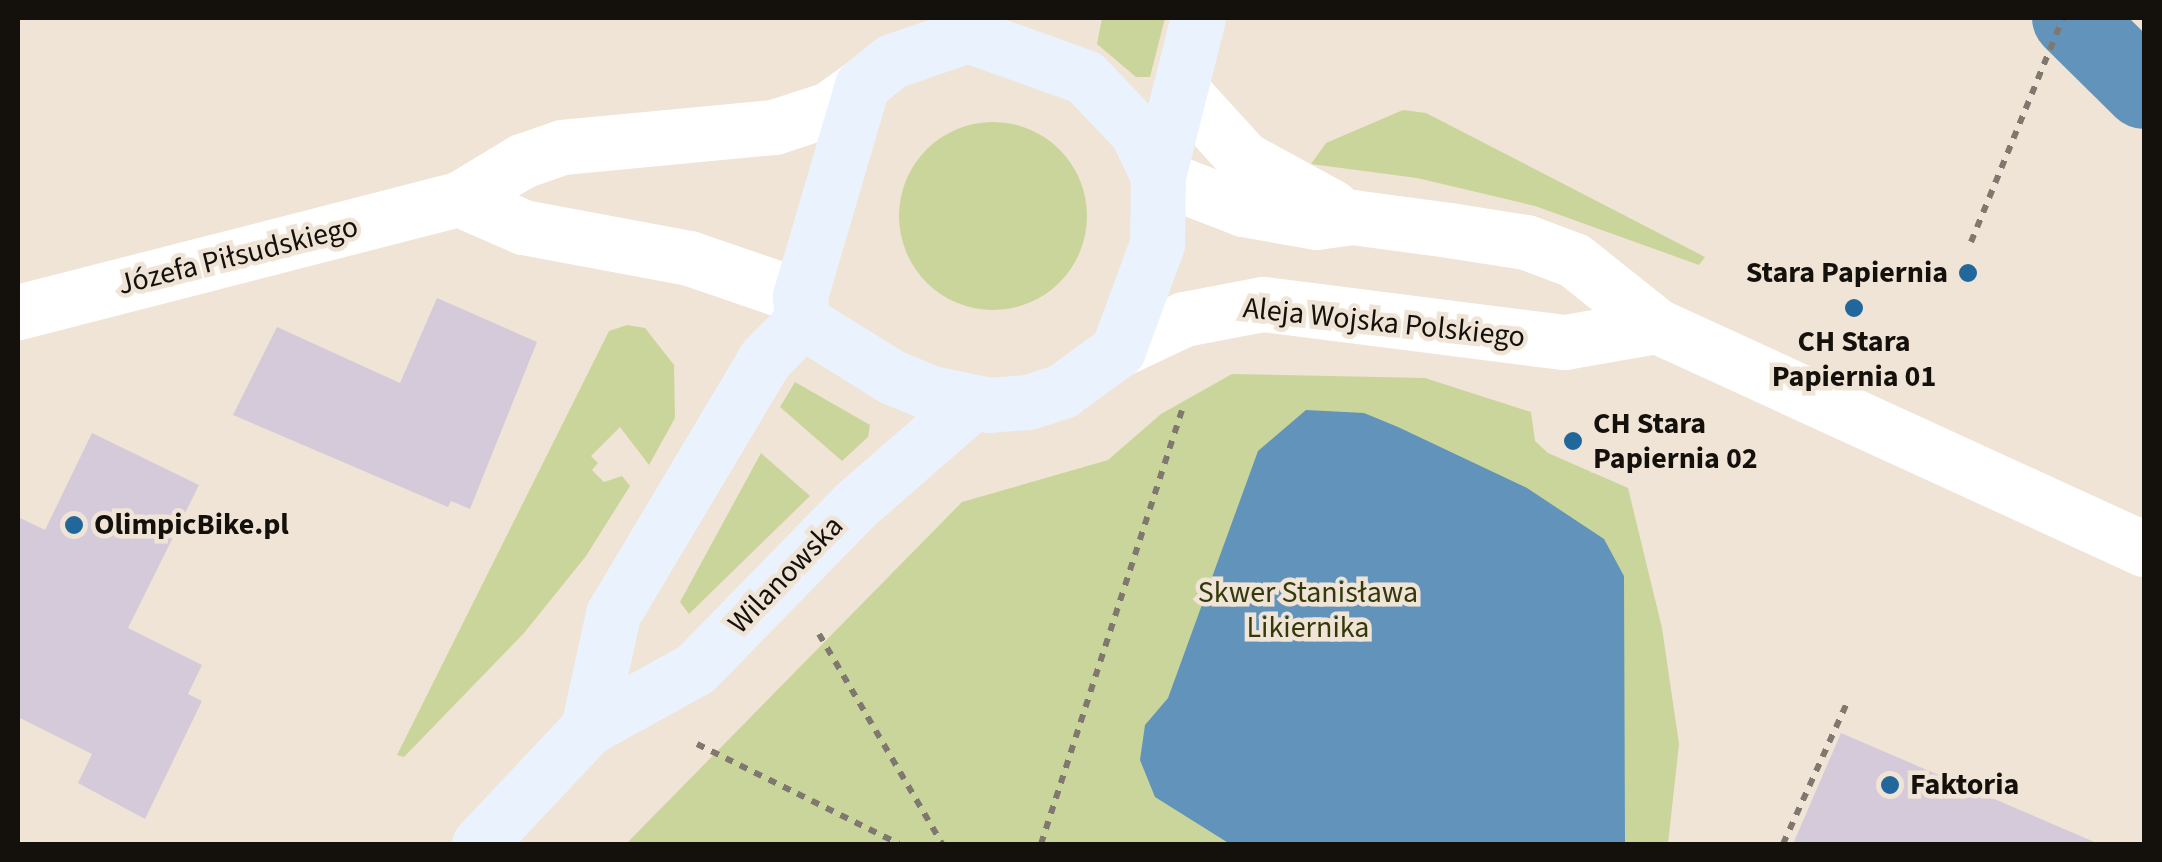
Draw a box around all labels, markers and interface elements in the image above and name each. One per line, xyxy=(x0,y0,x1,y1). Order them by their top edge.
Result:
street label: Józefa Piłsudskiego xyxy=(114,209,362,303)
place label: Stara Papiernia xyxy=(1746,255,1948,291)
marker: Stara Papiernia xyxy=(1957,262,1979,284)
street label: Aleja Wojska Polskiego xyxy=(1241,290,1527,356)
marker: CH Stara Papiernia 01 xyxy=(1843,297,1865,319)
place label: CH Stara Papiernia 01 xyxy=(1772,324,1936,394)
place label: CH Stara Papiernia 02 xyxy=(1593,406,1758,476)
marker: CH Stara Papiernia 02 xyxy=(1562,430,1584,452)
place label: OlimpicBike.pl xyxy=(94,507,289,543)
street label: Wilanowska xyxy=(721,509,851,641)
marker: OlimpicBike.pl xyxy=(63,514,85,536)
park label: Skwer Stanisława Likiernika xyxy=(1198,575,1418,646)
place label: Faktoria xyxy=(1910,767,2019,803)
marker: Faktoria xyxy=(1879,774,1901,796)

